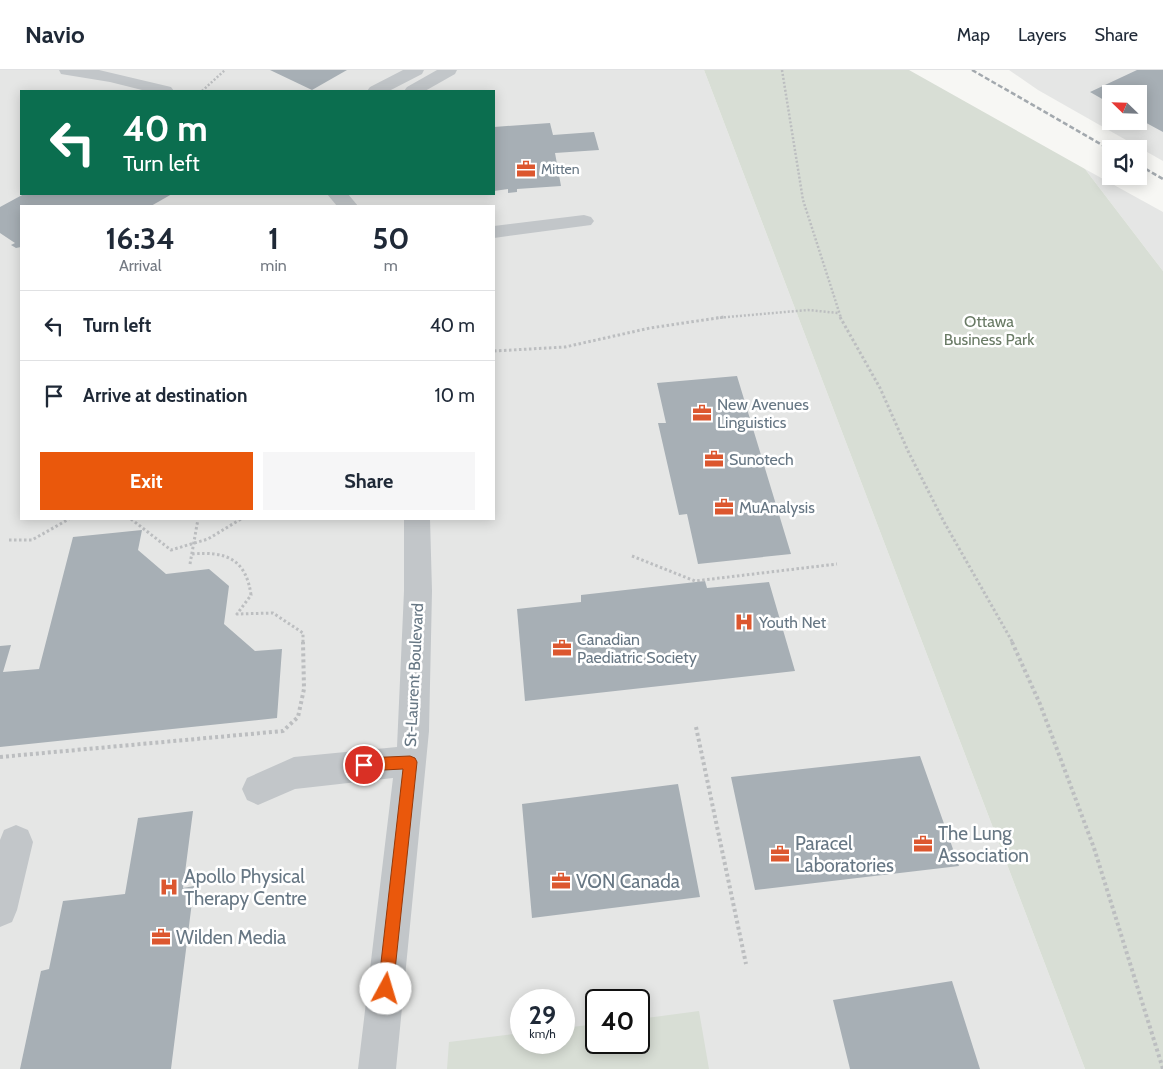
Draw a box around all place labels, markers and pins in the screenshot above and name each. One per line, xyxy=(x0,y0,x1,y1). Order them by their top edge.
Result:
office icon: Mitten xyxy=(515,158,537,180)
place label: Mitten xyxy=(541,160,580,178)
place label: New Avenues Linguistics xyxy=(717,395,809,432)
office icon: New Avenues Linguistics xyxy=(691,402,713,424)
office icon: Sunotech xyxy=(703,448,725,470)
place label: Sunotech xyxy=(729,450,794,469)
office icon: MuAnalysis xyxy=(713,496,735,518)
place label: MuAnalysis xyxy=(739,498,815,517)
hospital icon: Youth Net xyxy=(733,611,755,633)
place label: Youth Net xyxy=(758,613,827,632)
place label: Canadian Paediatric Society xyxy=(577,630,697,667)
office icon: Canadian Paediatric Society xyxy=(551,637,573,659)
pin xyxy=(343,744,385,786)
place label: The Lung Association xyxy=(938,822,1029,867)
place label: Paracel Laboratories xyxy=(795,832,894,877)
office icon: The Lung Association xyxy=(912,833,934,855)
office icon: Paracel Laboratories xyxy=(769,843,791,865)
place label: Apollo Physical Therapy Centre xyxy=(184,865,307,910)
office icon: VON Canada xyxy=(550,870,572,892)
place label: VON Canada xyxy=(576,870,680,893)
hospital icon: Apollo Physical Therapy Centre xyxy=(158,876,180,898)
office icon: Wilden Media xyxy=(150,926,172,948)
place label: Wilden Media xyxy=(176,926,286,949)

